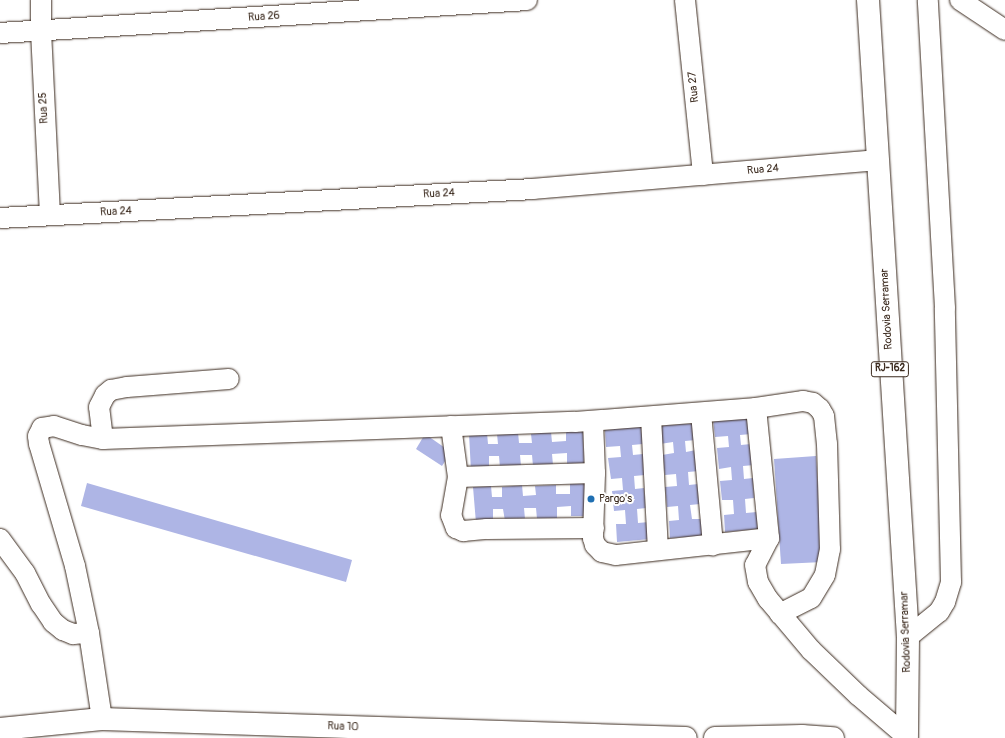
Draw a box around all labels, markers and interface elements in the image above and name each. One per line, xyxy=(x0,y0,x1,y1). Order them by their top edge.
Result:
street label: Rua 26 xyxy=(248,9,280,25)
street label: Rua 27 xyxy=(686,71,702,103)
street label: Rua 25 xyxy=(37,92,51,124)
street label: Rua 24 xyxy=(747,162,779,178)
street label: Rua 24 xyxy=(423,187,455,201)
street label: Rua 24 xyxy=(100,205,132,219)
street label: Rodovia Serramar xyxy=(878,268,896,350)
road number: RJ-162 xyxy=(870,361,910,377)
place label: Pargo's xyxy=(599,492,632,506)
marker: Pargo's xyxy=(586,494,596,504)
street label: Rodovia Serramar xyxy=(898,591,914,673)
street label: Rua 10 xyxy=(327,720,359,734)

